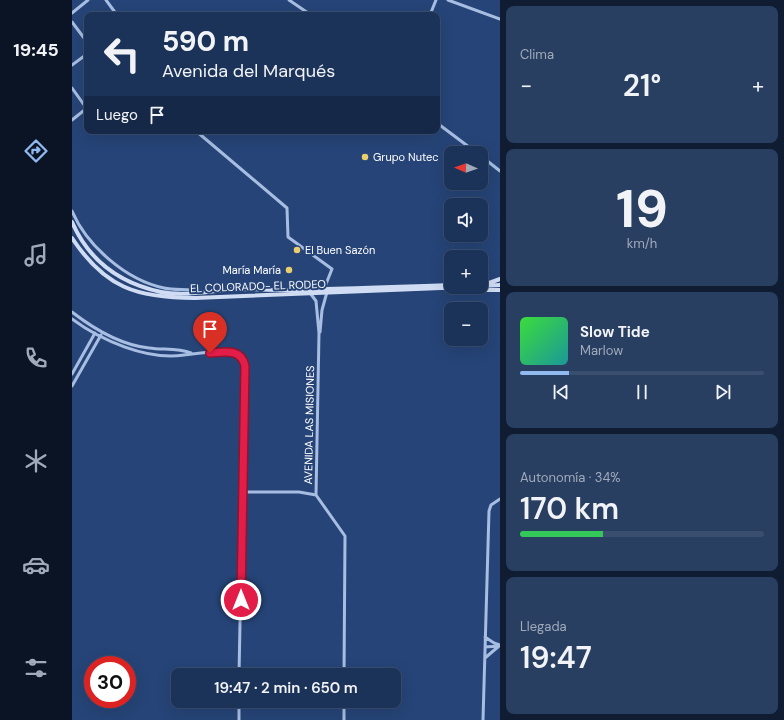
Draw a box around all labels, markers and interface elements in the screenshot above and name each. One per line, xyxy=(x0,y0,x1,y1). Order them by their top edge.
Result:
text: 590 m xyxy=(162,23,249,60)
icon: left xyxy=(96,28,148,80)
text: 19:45 xyxy=(13,38,59,62)
text: Clima xyxy=(520,46,554,63)
text: Avenida del Marqués xyxy=(162,59,335,83)
text: 21° xyxy=(623,66,661,105)
text: − xyxy=(520,71,532,100)
text: + xyxy=(752,71,764,100)
icon: arrive xyxy=(146,104,168,126)
text: Luego xyxy=(96,105,138,125)
icon: directions xyxy=(22,137,50,165)
north arrow xyxy=(444,146,488,190)
map controls xyxy=(444,146,488,346)
place label: Grupo Nutec xyxy=(373,150,439,164)
marker: Grupo Nutec xyxy=(360,152,370,162)
text: 19 xyxy=(616,175,668,243)
button: sound xyxy=(444,198,488,242)
text: km/h xyxy=(627,235,657,252)
icon: music xyxy=(22,241,50,269)
place label: El Buen Sazón xyxy=(305,243,375,257)
marker: El Buen Sazón xyxy=(292,245,302,255)
button: + xyxy=(444,250,488,294)
place label: María María xyxy=(223,263,281,277)
marker: María María xyxy=(284,265,294,275)
street label: EL COLORADO- EL RODEO xyxy=(190,277,326,295)
button: − xyxy=(444,302,488,346)
pin xyxy=(193,312,227,353)
icon: arrive xyxy=(199,318,221,340)
text: Slow Tide xyxy=(580,322,650,342)
text: Marlow xyxy=(580,342,623,359)
icon: phone xyxy=(22,344,50,372)
street label: AVENIDA LAS MISIONES xyxy=(301,365,317,485)
icon: previous xyxy=(550,381,572,403)
icon: pause xyxy=(631,381,653,403)
icon: next xyxy=(712,381,734,403)
icon: climate xyxy=(22,447,50,475)
text: Autonomía · 34% xyxy=(520,469,621,486)
text: 170 km xyxy=(520,489,619,528)
icon: car xyxy=(22,551,50,579)
position arrow xyxy=(220,579,262,621)
text: Llegada xyxy=(520,618,567,635)
text: 19:47 xyxy=(520,638,592,677)
icon: filters xyxy=(22,654,50,682)
speed limit sign: 30 xyxy=(84,656,136,708)
text: 19:47 · 2 min · 650 m xyxy=(214,678,358,698)

